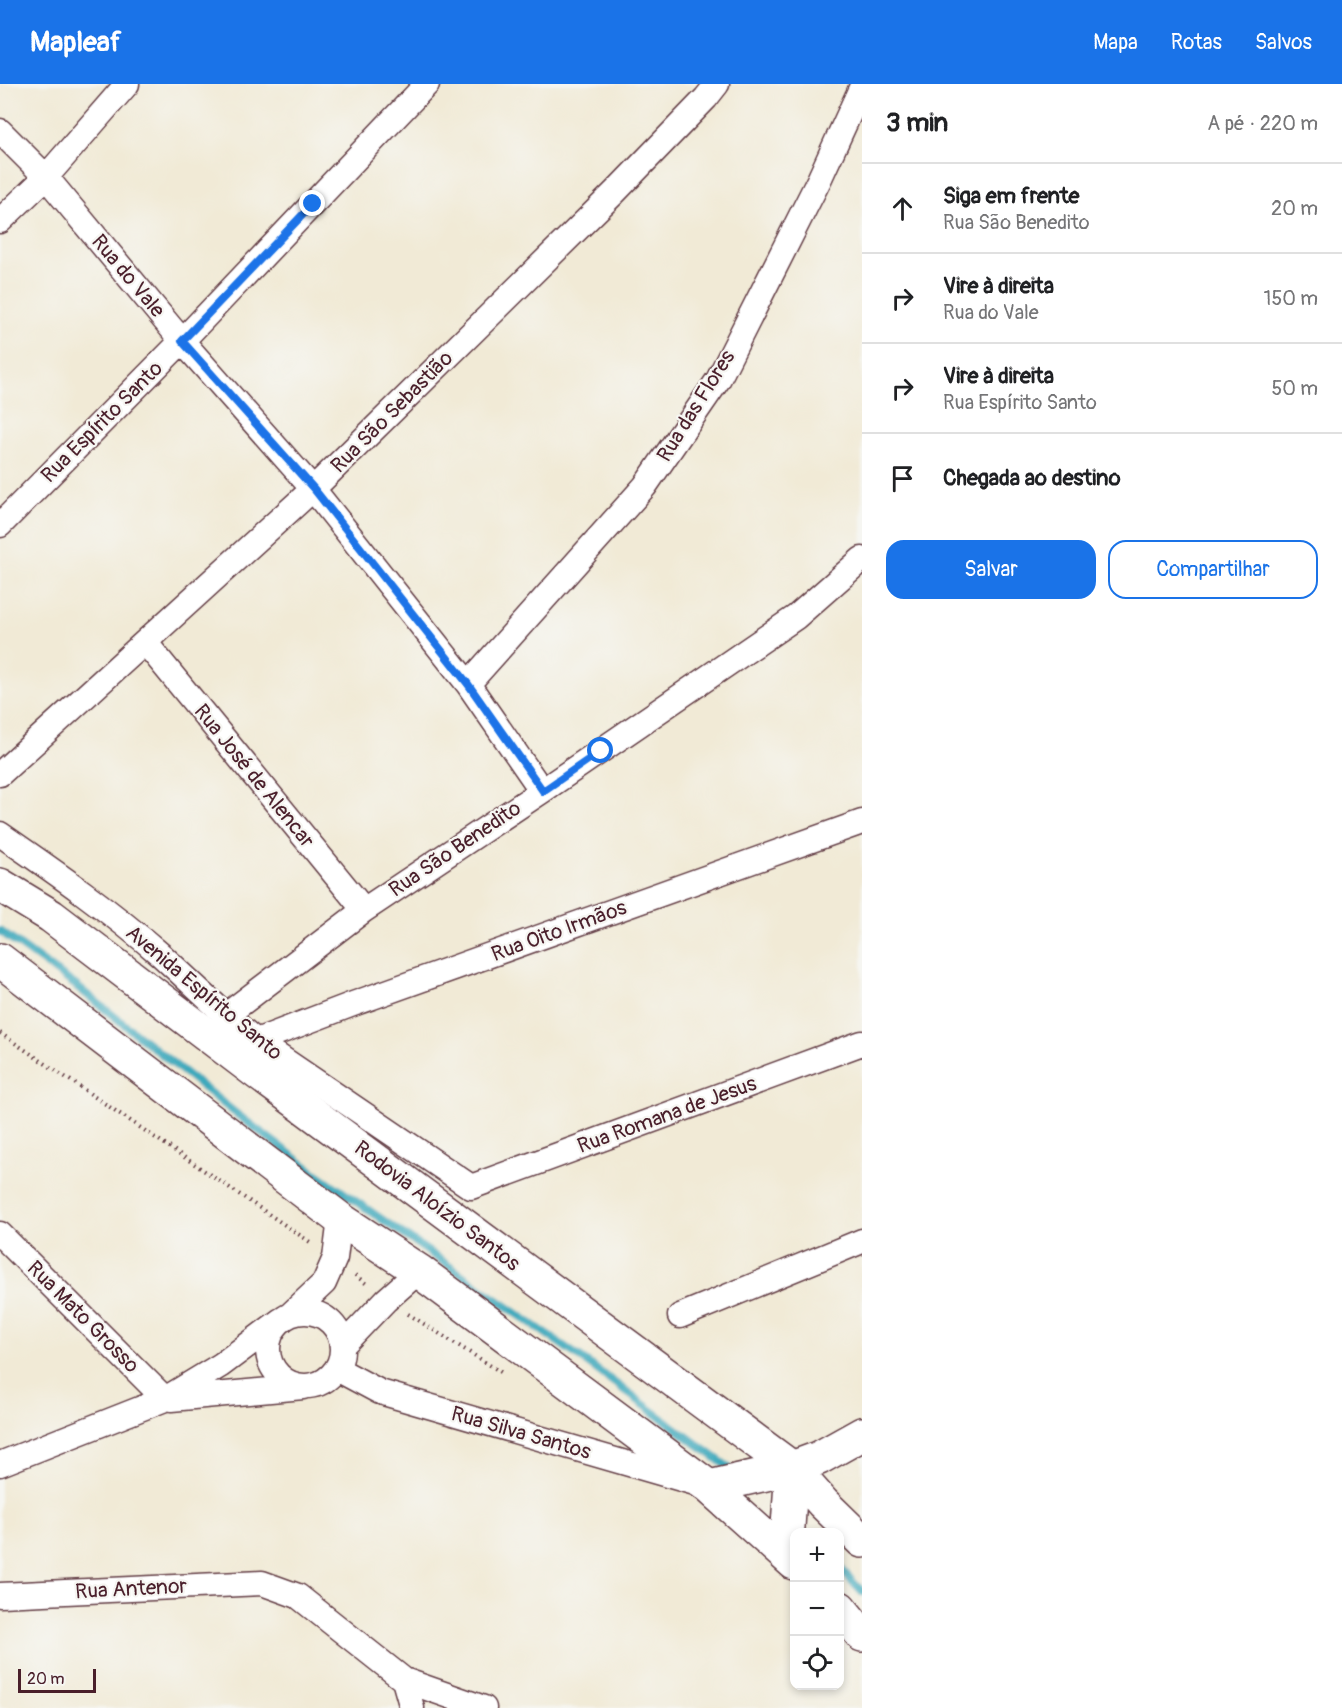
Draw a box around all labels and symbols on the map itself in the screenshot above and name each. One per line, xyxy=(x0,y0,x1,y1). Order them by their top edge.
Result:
route end xyxy=(299,190,325,216)
street label: Rua do Vale xyxy=(85,229,171,324)
street label: Rua São Sebastião xyxy=(325,345,459,479)
street label: Rua das Flores xyxy=(651,345,741,467)
street label: Rua Espírito Santo xyxy=(35,355,169,489)
street label: Rua José de Alencar xyxy=(188,699,321,854)
route start xyxy=(587,737,613,763)
street label: Rua São Benedito xyxy=(384,795,526,903)
street label: Rua Oito Irmãos xyxy=(488,894,631,968)
street label: Avenida Espírito Santo xyxy=(120,920,288,1066)
street label: Rua Romana de Jesus xyxy=(574,1070,761,1160)
street label: Rodovia Aloízio Santos xyxy=(349,1135,526,1278)
street label: Rua Mato Grosso xyxy=(21,1255,145,1379)
street label: Rua Silva Santos xyxy=(448,1400,595,1466)
street label: Rua Antenor xyxy=(74,1573,188,1605)
scale bar xyxy=(18,1666,96,1694)

